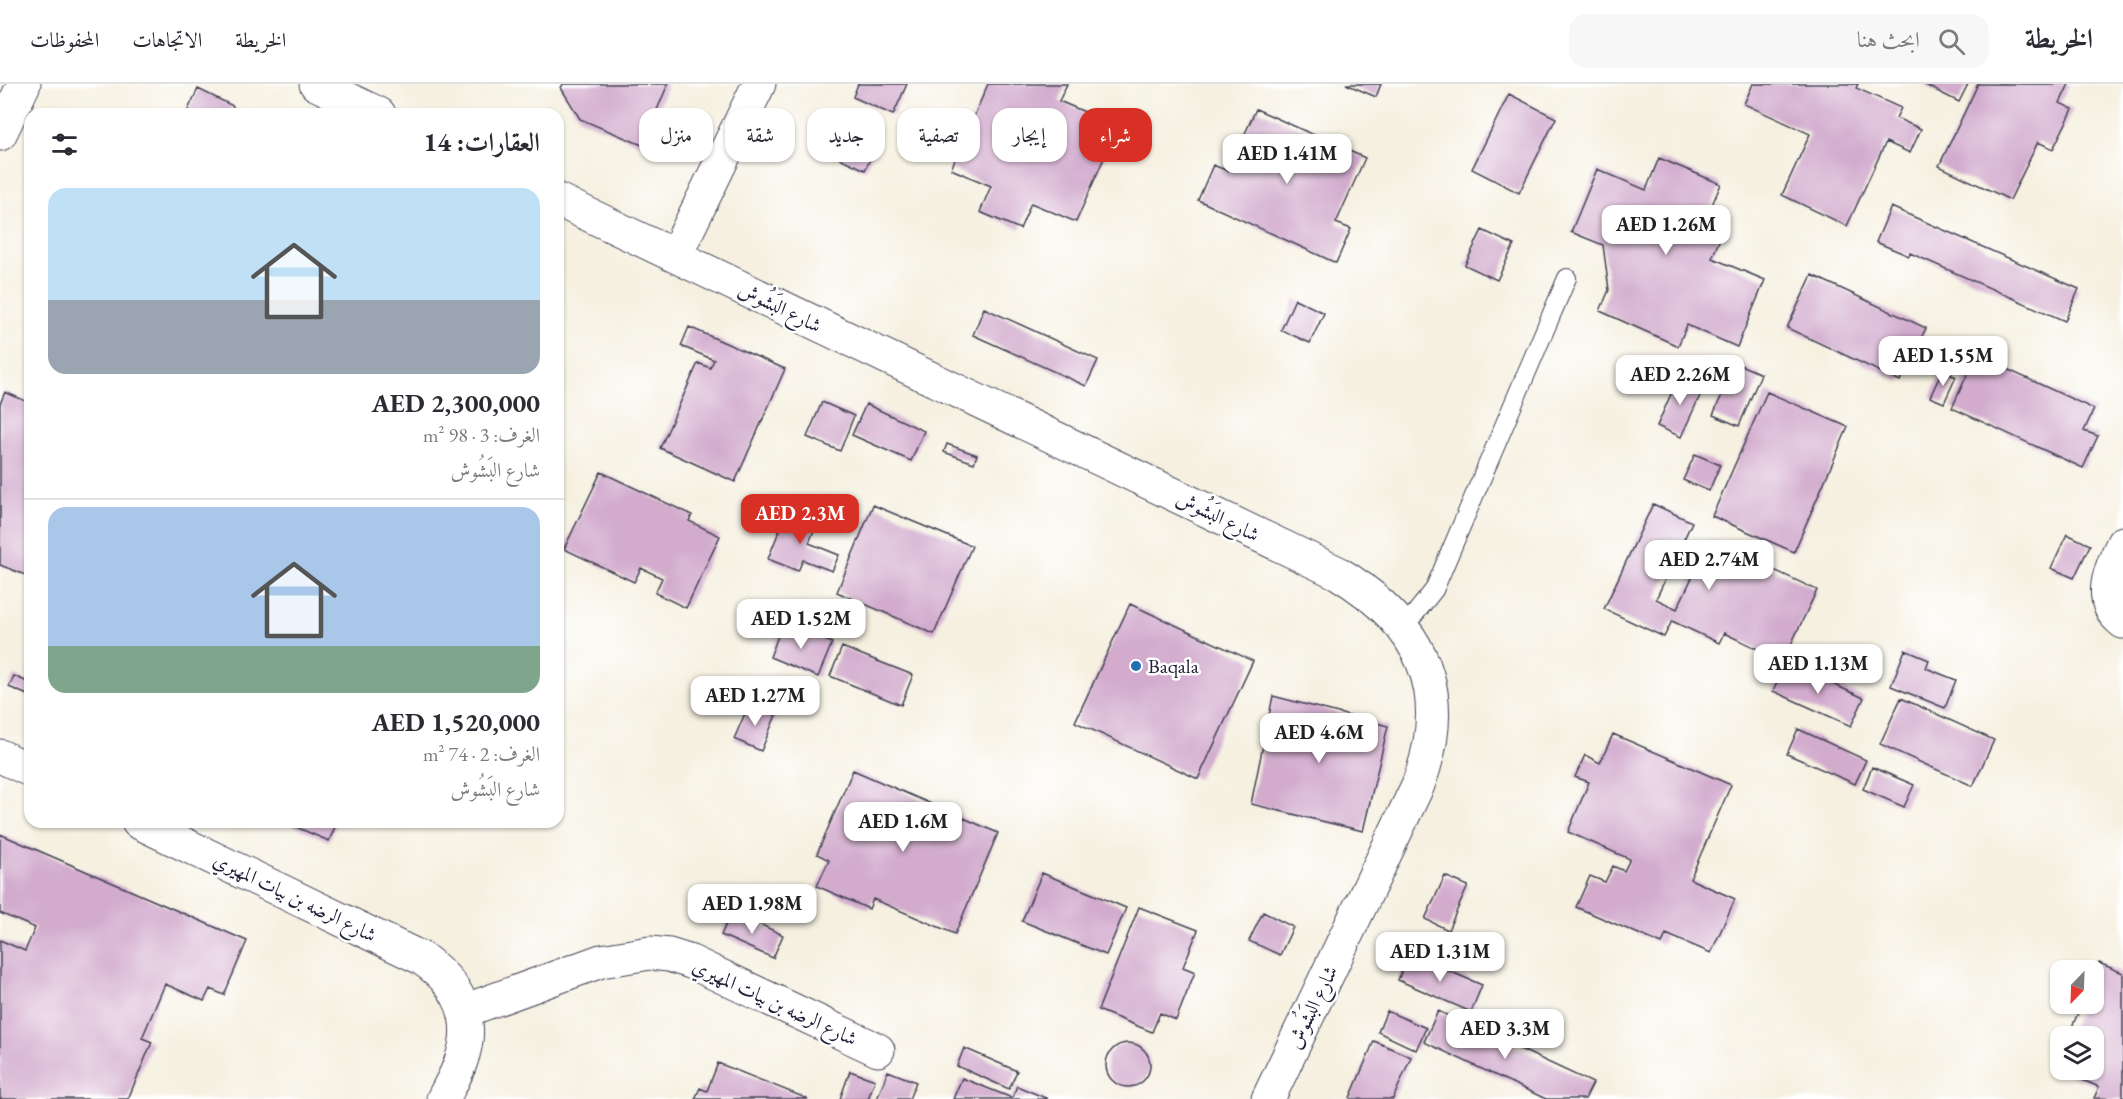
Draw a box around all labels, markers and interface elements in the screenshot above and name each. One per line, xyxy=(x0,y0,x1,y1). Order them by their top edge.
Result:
search box xyxy=(1569,14,1989,68)
text: الخريطة xyxy=(2025,20,2093,56)
text: ابحث هنا xyxy=(1857,25,1920,54)
icon: search xyxy=(1935,25,1968,58)
text: المحفوظات xyxy=(30,26,99,53)
text: الاتجاهات xyxy=(132,26,202,53)
text: الخريطة xyxy=(235,26,286,53)
chip: منزل xyxy=(639,108,713,162)
chip: شقة xyxy=(725,108,795,162)
chip: جديد xyxy=(807,108,885,162)
chip: تصفية xyxy=(897,108,980,162)
chip: إيجار xyxy=(992,108,1067,162)
chip: شراء xyxy=(1079,108,1152,162)
text: العقارات: 14 xyxy=(423,125,540,159)
icon: filters xyxy=(48,128,81,161)
pin: AED 1.41M xyxy=(1218,134,1356,185)
text: AED 1.41M xyxy=(1237,140,1337,166)
pin: AED 1.26M xyxy=(1597,205,1735,256)
text: AED 1.26M xyxy=(1616,211,1716,237)
icon: home xyxy=(240,227,348,335)
street label: شارع البَشُوش xyxy=(732,273,827,343)
pin: AED 1.55M xyxy=(1874,336,2012,387)
text: AED 1.55M xyxy=(1893,342,1993,368)
pin: AED 2.26M xyxy=(1611,355,1749,406)
text: AED 2.26M xyxy=(1630,361,1730,387)
text: AED 2,300,000 xyxy=(371,386,540,420)
text: الغرف: 3 · 98 m² xyxy=(423,422,540,448)
text: شارع البَشُوش xyxy=(450,457,540,483)
street label: شارع البَشُوش xyxy=(1170,482,1265,552)
pin: AED 2.3M xyxy=(738,494,862,545)
text: AED 2.3M xyxy=(755,500,845,526)
pin: AED 2.74M xyxy=(1640,540,1778,591)
icon: home xyxy=(240,546,348,654)
text: AED 2.74M xyxy=(1659,546,1759,572)
pin: AED 1.52M xyxy=(732,599,870,650)
text: AED 1.52M xyxy=(751,605,851,631)
pin: AED 1.13M xyxy=(1749,644,1887,695)
text: AED 1.13M xyxy=(1768,650,1868,676)
place label: Baqala xyxy=(1148,653,1199,679)
marker: Baqala xyxy=(1129,659,1143,673)
pin: AED 1.27M xyxy=(686,676,824,727)
text: AED 1.27M xyxy=(705,682,805,708)
text: AED 1,520,000 xyxy=(371,705,540,739)
pin: AED 4.6M xyxy=(1257,713,1381,764)
text: AED 4.6M xyxy=(1274,719,1364,745)
text: الغرف: 2 · 74 m² xyxy=(423,741,540,767)
text: شارع البَشُوش xyxy=(450,776,540,802)
pin: AED 1.6M xyxy=(841,802,965,853)
text: AED 1.6M xyxy=(858,808,948,834)
street label: شارع الرضه بن بيات المهيري xyxy=(207,846,381,952)
pin: AED 1.98M xyxy=(683,884,821,935)
text: AED 1.98M xyxy=(702,890,802,916)
pin: AED 1.31M xyxy=(1371,932,1509,983)
text: AED 1.31M xyxy=(1390,938,1490,964)
street label: شارع الرضه بن بيات المهيري xyxy=(686,952,861,1056)
street label: شارع البَشُوش xyxy=(1278,960,1348,1055)
north arrow xyxy=(2050,960,2104,1014)
map controls xyxy=(2050,960,2104,1080)
pin: AED 3.3M xyxy=(1443,1009,1567,1060)
text: AED 3.3M xyxy=(1460,1015,1550,1041)
button: layers xyxy=(2050,1026,2104,1080)

